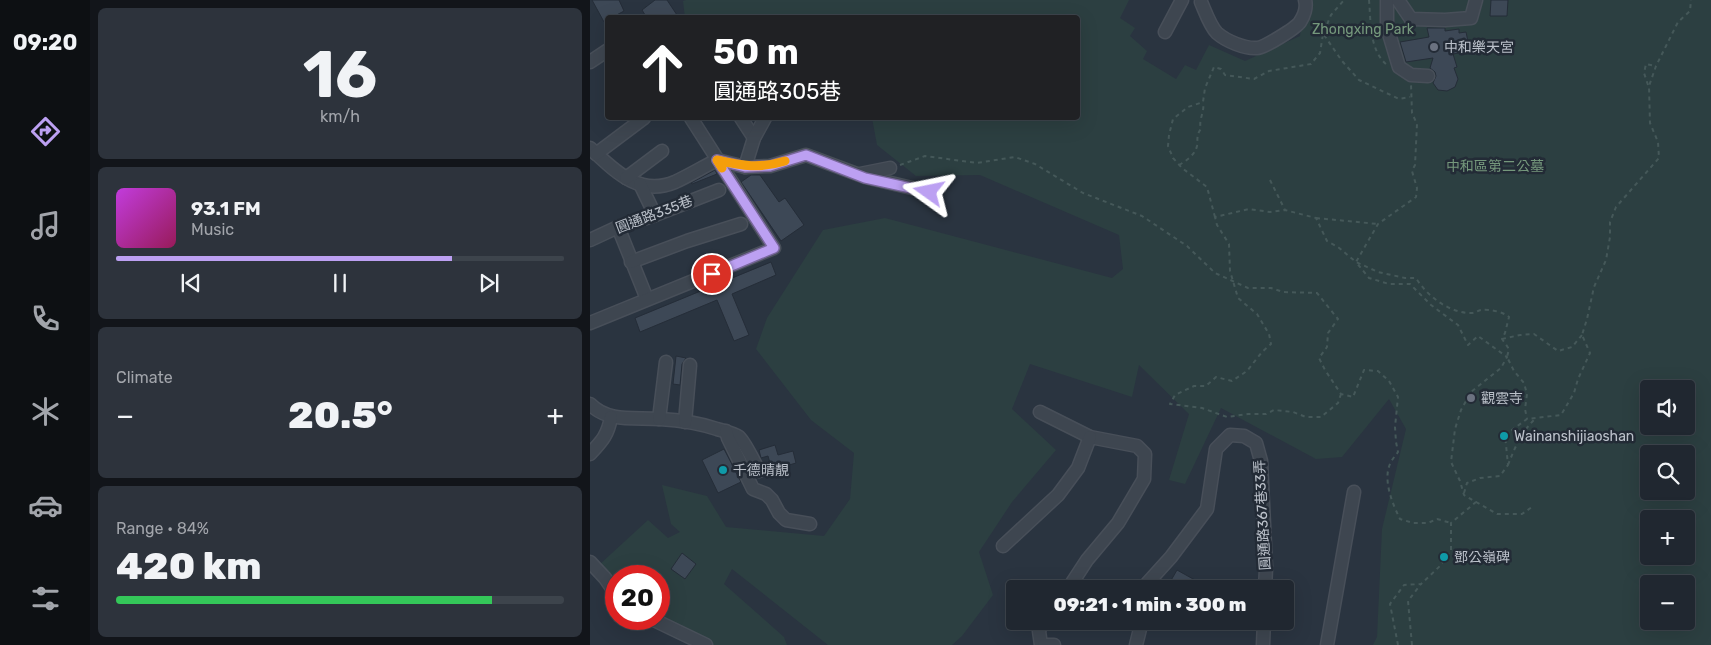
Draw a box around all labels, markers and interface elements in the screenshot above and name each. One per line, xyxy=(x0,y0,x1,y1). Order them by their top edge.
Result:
park label: Zhongxing Park xyxy=(1312,21,1415,38)
text: 09:20 xyxy=(13,29,77,56)
text: 50 m xyxy=(713,31,799,73)
icon: ahead xyxy=(630,35,695,100)
text: 16 xyxy=(303,36,377,113)
place label: 中和樂天宮 xyxy=(1444,39,1514,56)
marker: 中和樂天宮 xyxy=(1428,41,1440,53)
text: 圓通路305巷 xyxy=(713,78,841,105)
text: km/h xyxy=(320,107,360,126)
icon: directions xyxy=(28,114,63,149)
park label: 中和區第二公墓 xyxy=(1446,158,1544,175)
position arrow xyxy=(902,165,954,217)
street label: 圓通路335巷 xyxy=(613,192,695,237)
text: 93.1 FM xyxy=(191,197,261,220)
icon: music xyxy=(28,208,63,243)
text: Music xyxy=(191,220,234,239)
pin xyxy=(691,253,733,295)
icon: arrive xyxy=(698,260,726,288)
icon: previous xyxy=(177,269,205,297)
icon: pause xyxy=(326,269,354,297)
icon: next xyxy=(475,269,503,297)
icon: phone xyxy=(28,301,63,336)
text: Climate xyxy=(116,368,173,387)
map controls xyxy=(1640,380,1695,630)
button: sound xyxy=(1640,380,1695,435)
place label: 觀雲寺 xyxy=(1481,390,1523,407)
text: 20.5° xyxy=(288,392,393,438)
marker: 觀雲寺 xyxy=(1465,392,1477,404)
icon: climate xyxy=(28,394,63,429)
text: − xyxy=(116,399,134,432)
text: + xyxy=(547,399,564,432)
place label: Wainanshijiaoshan xyxy=(1514,428,1634,445)
marker: Wainanshijiaoshan xyxy=(1498,430,1510,442)
button: search xyxy=(1640,445,1695,500)
street label: 圓通路367巷33弄 xyxy=(1251,459,1274,571)
place label: 千德晴靚 xyxy=(733,462,789,479)
marker: 千德晴靚 xyxy=(717,464,729,476)
icon: car xyxy=(28,488,63,523)
button: + xyxy=(1640,510,1695,565)
text: Range · 84% xyxy=(116,519,209,538)
text: 420 km xyxy=(116,543,261,589)
place label: 鄧公嶺碑 xyxy=(1454,549,1510,566)
marker: 鄧公嶺碑 xyxy=(1438,551,1450,563)
speed limit sign: 20 xyxy=(605,565,670,630)
button: − xyxy=(1640,575,1695,630)
icon: filters xyxy=(28,581,63,616)
text: 09:21 · 1 min · 300 m xyxy=(1054,593,1246,616)

